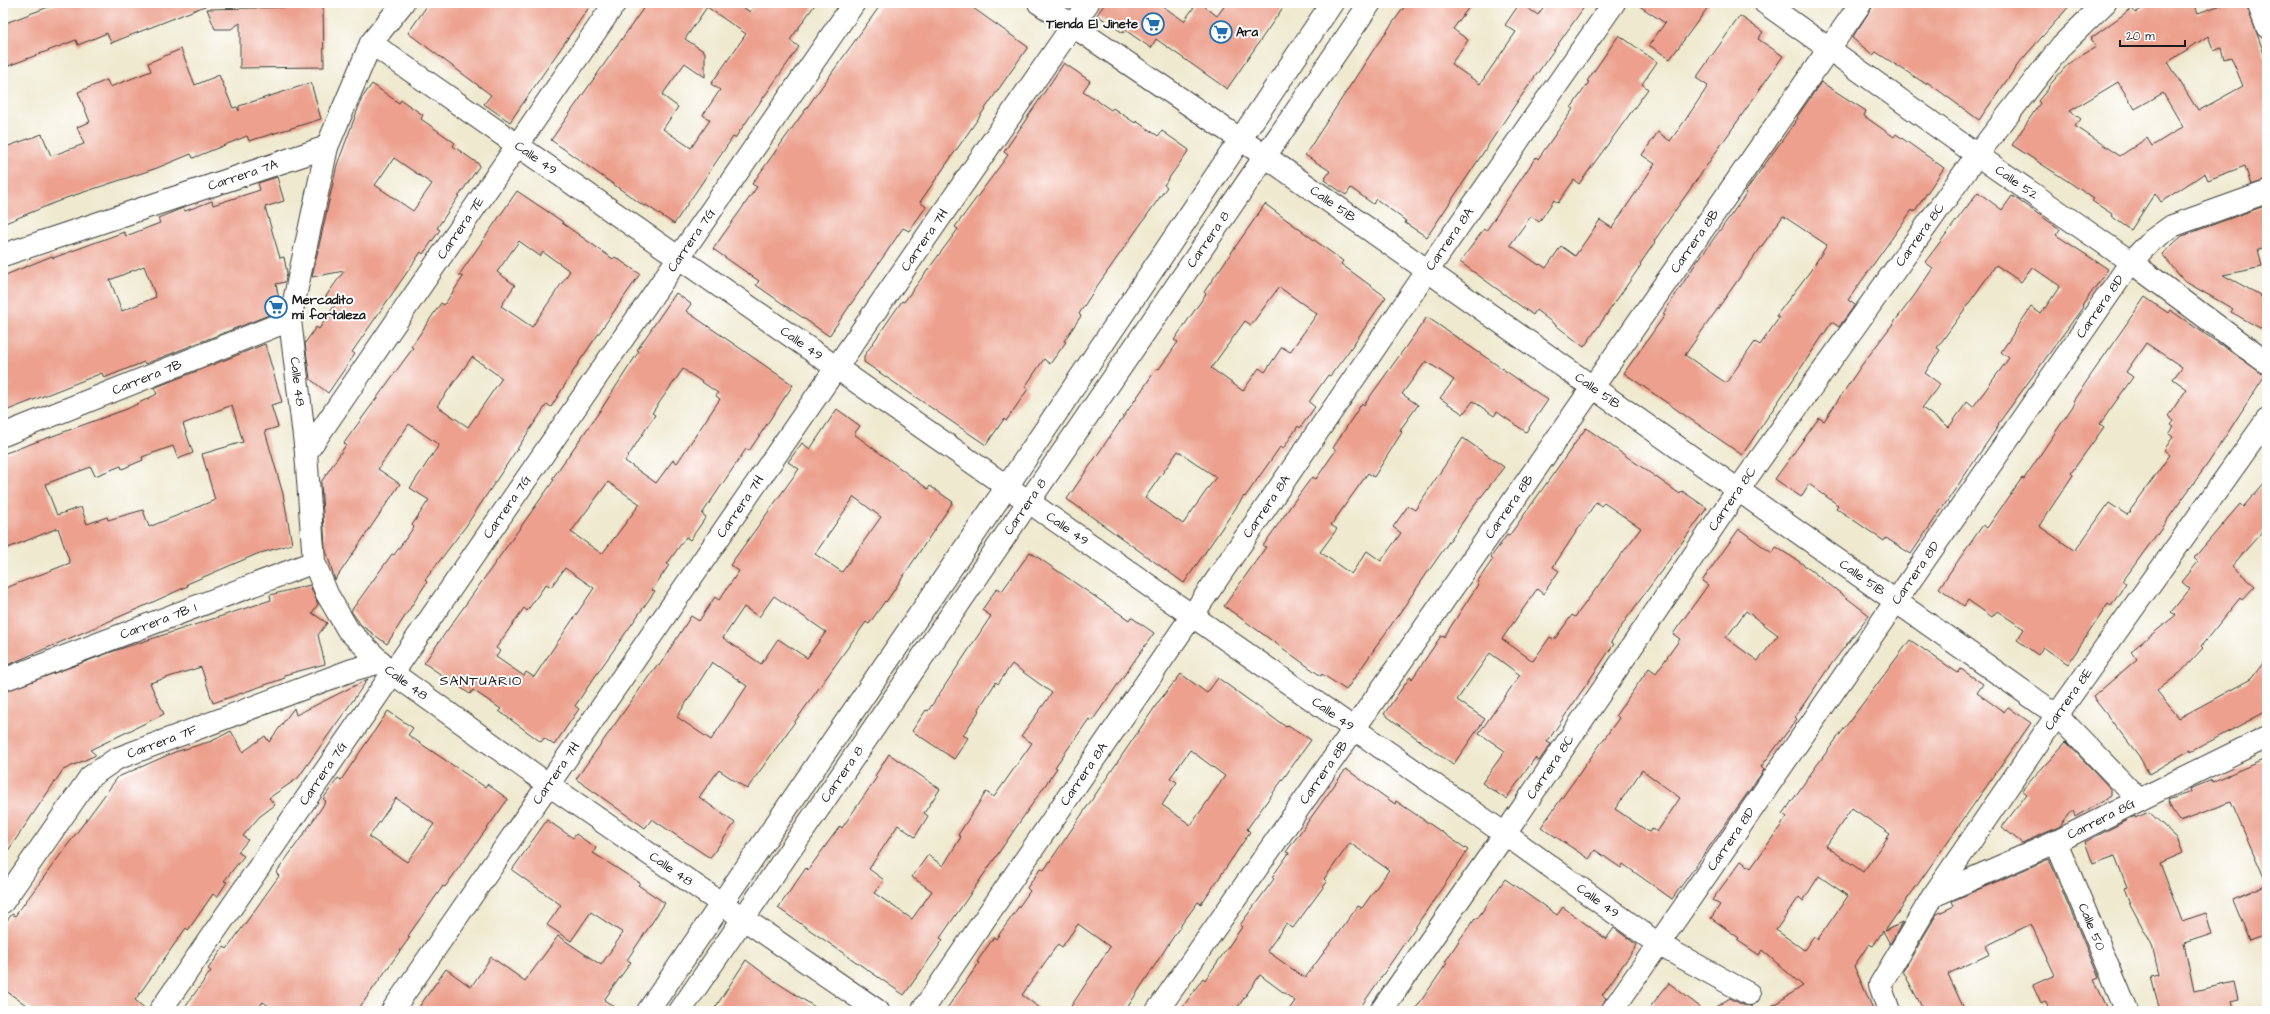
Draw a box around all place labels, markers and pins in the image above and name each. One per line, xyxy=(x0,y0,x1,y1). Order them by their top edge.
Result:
supermarket icon: Tienda El Jinete xyxy=(1140,11,1166,37)
place label: Tienda El Jinete xyxy=(1045,15,1138,33)
supermarket icon: Ara xyxy=(1208,19,1234,45)
place label: Ara xyxy=(1236,23,1259,41)
place label: Mercadito mi fortaleza xyxy=(292,291,366,324)
supermarket icon: Mercadito mi fortaleza xyxy=(263,294,289,320)

